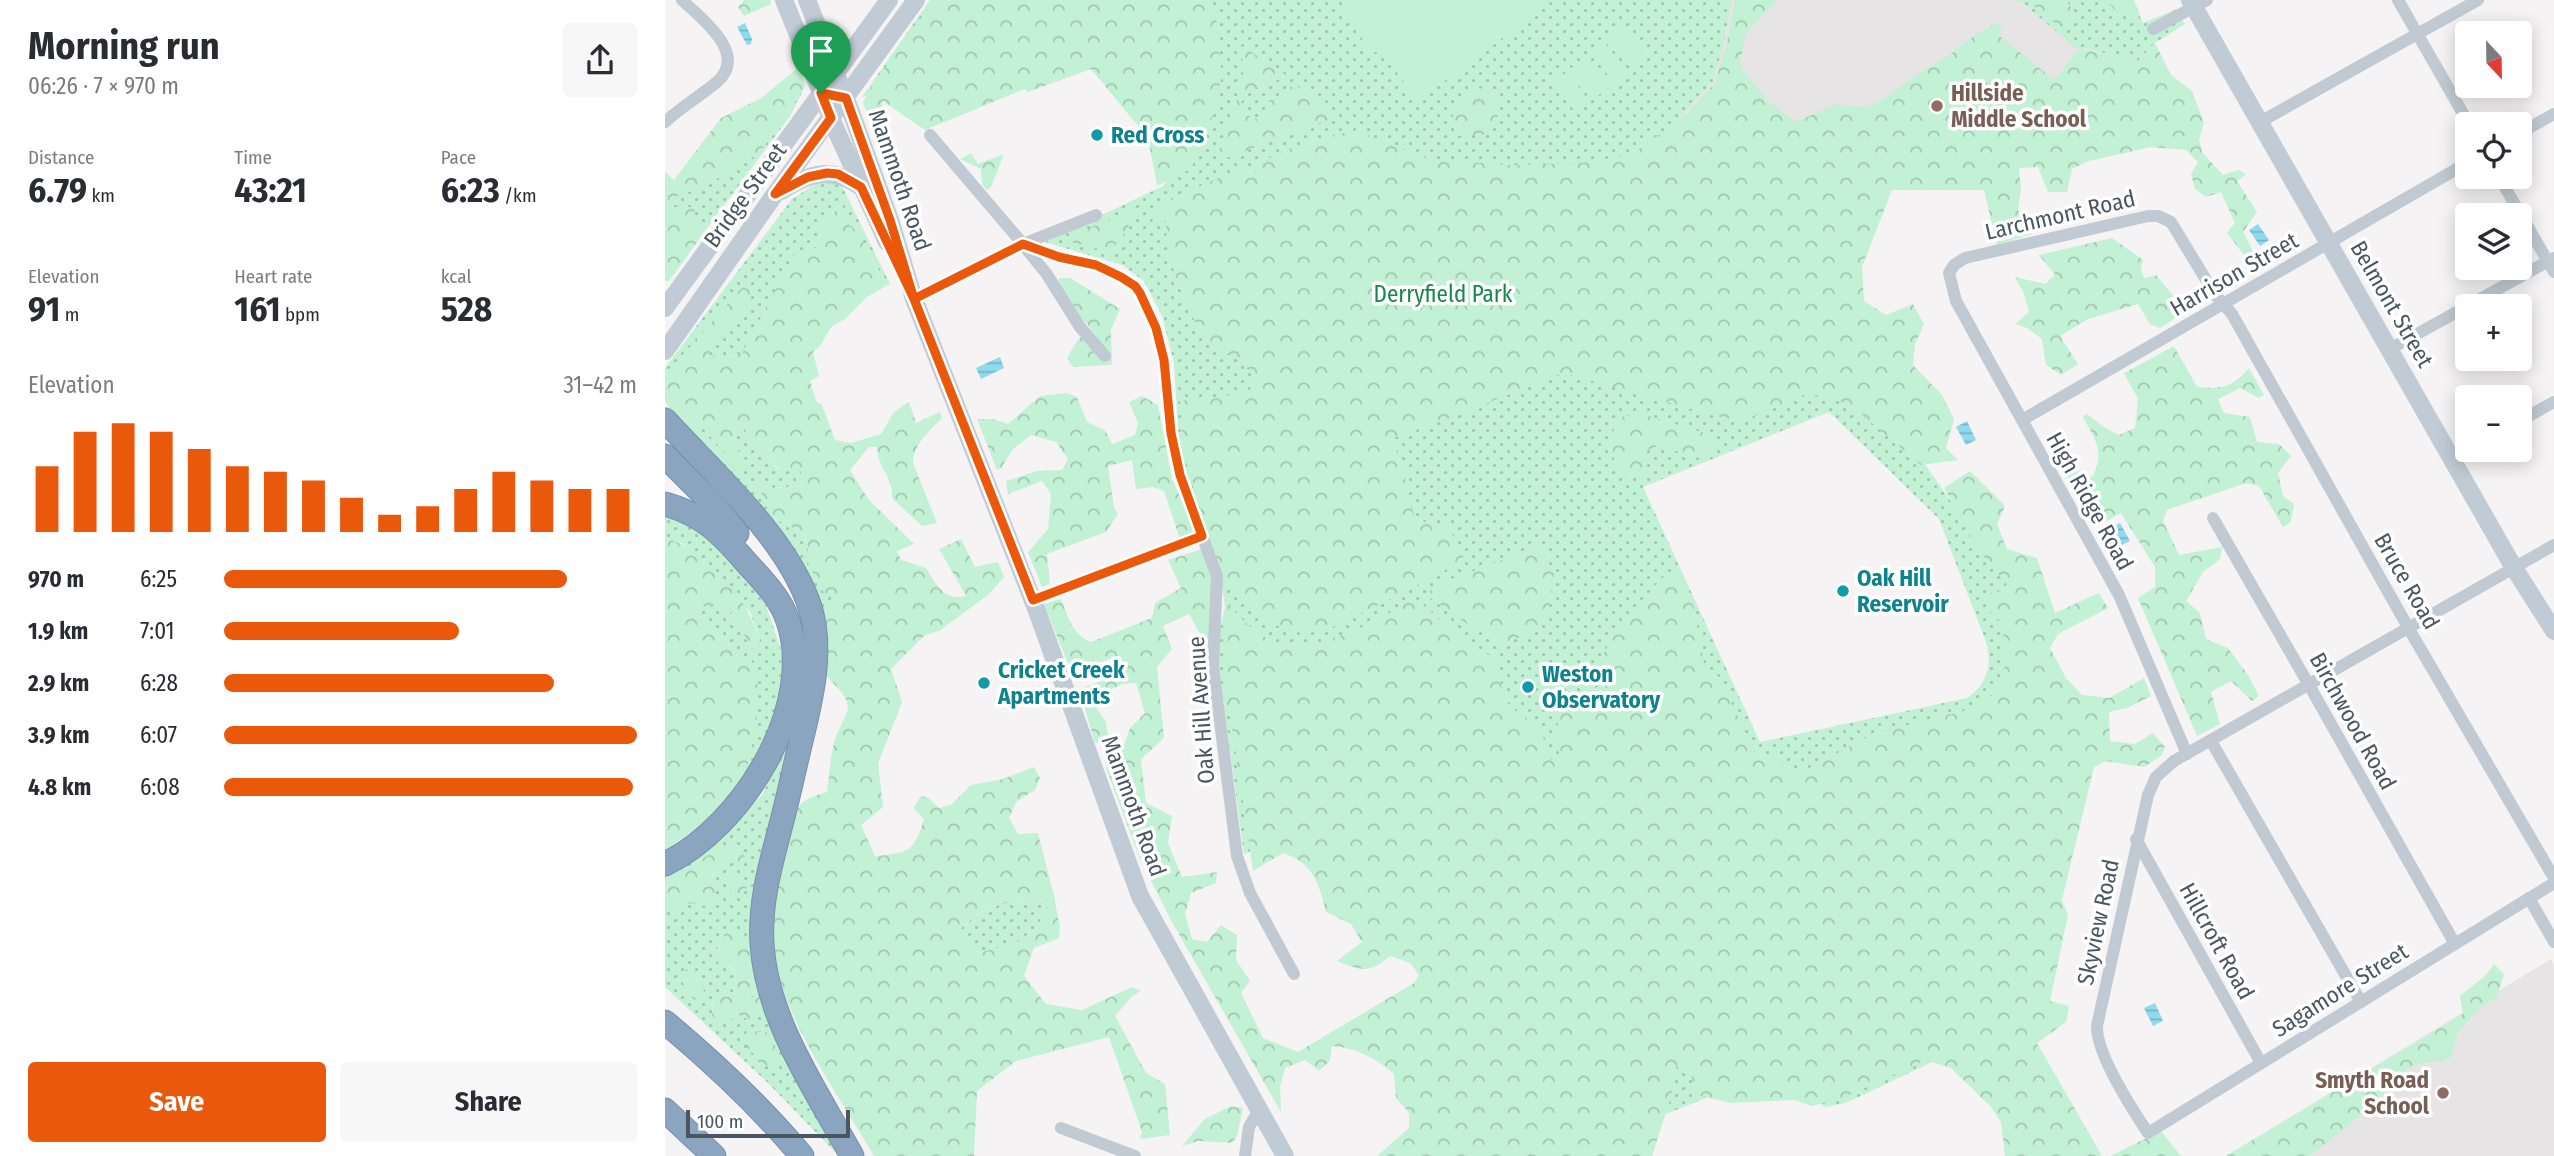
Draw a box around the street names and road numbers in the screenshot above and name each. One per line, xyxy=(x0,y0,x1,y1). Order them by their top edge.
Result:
street label: Mammoth Road xyxy=(863,106,937,254)
street label: Bridge Street xyxy=(698,137,793,253)
street label: Larchmont Road xyxy=(1982,184,2138,246)
street label: Harrison Street xyxy=(2165,226,2303,322)
street label: Belmont Street xyxy=(2345,236,2440,373)
street label: High Ridge Road xyxy=(2041,427,2139,575)
street label: Bruce Road xyxy=(2368,528,2446,634)
street label: Oak Hill Avenue xyxy=(1182,635,1220,785)
street label: Birchwood Road xyxy=(2304,648,2402,794)
street label: Mammoth Road xyxy=(1096,732,1172,880)
street label: Skyview Road xyxy=(2071,857,2125,987)
street label: Hillcroft Road xyxy=(2174,878,2260,1004)
street label: Sagamore Street xyxy=(2267,937,2413,1043)

